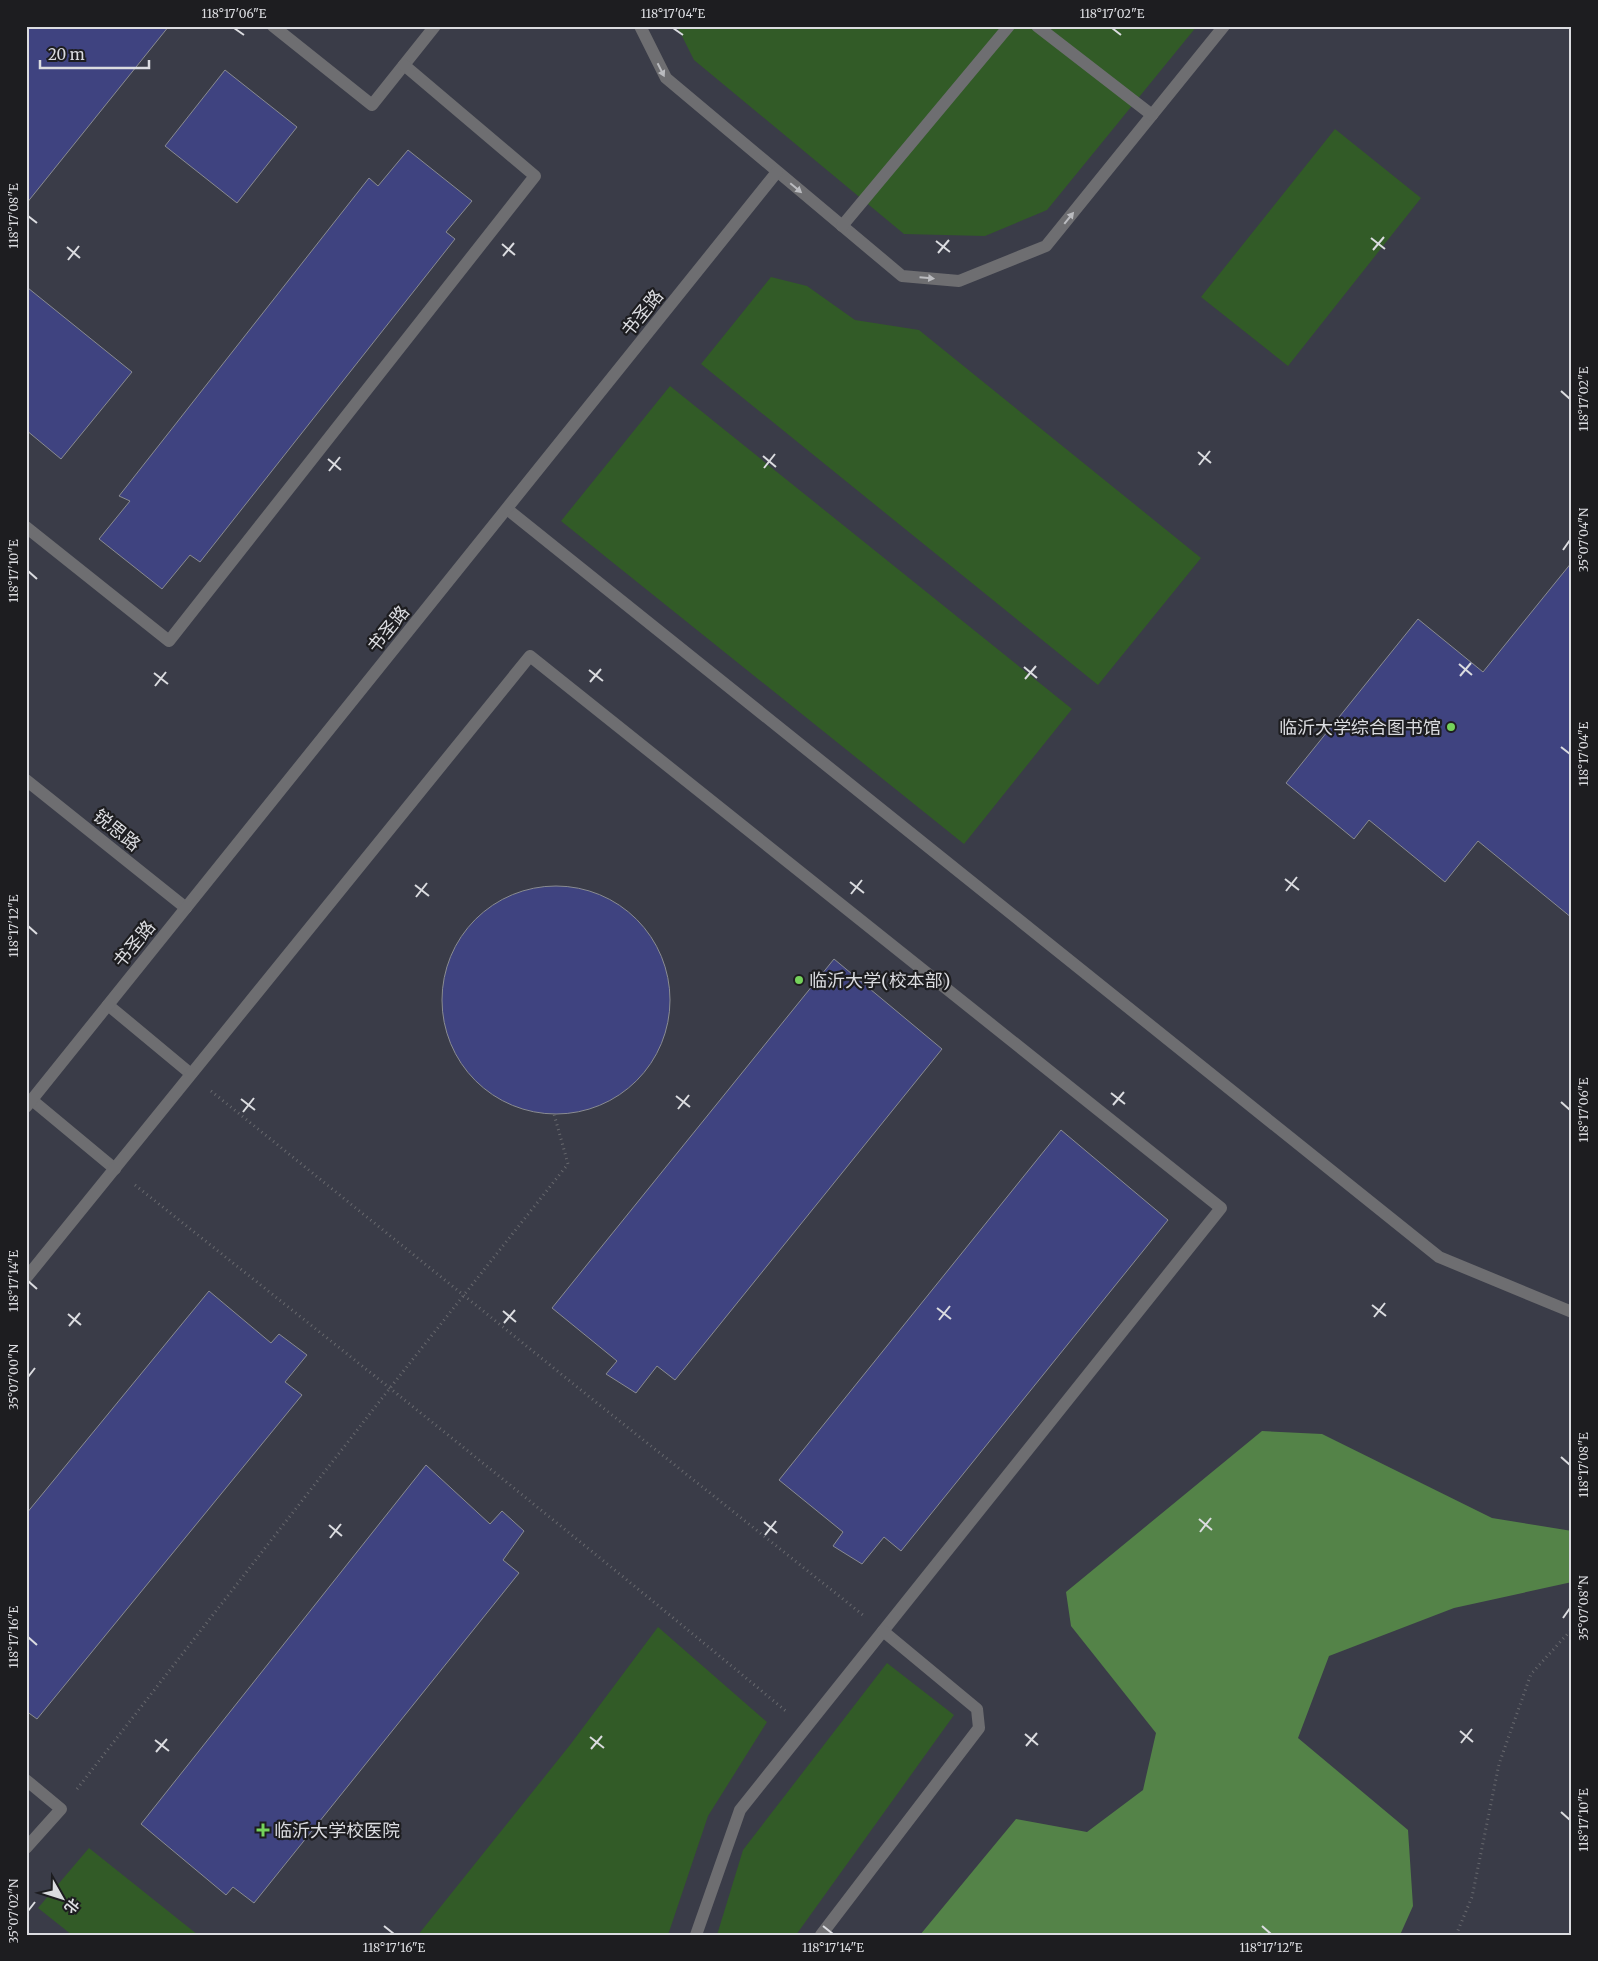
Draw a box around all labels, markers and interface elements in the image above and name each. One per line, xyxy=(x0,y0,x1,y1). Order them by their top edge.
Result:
text: 118°17'06"E xyxy=(202,6,267,21)
text: 118°17'04"E xyxy=(641,6,706,21)
text: 118°17'02"E xyxy=(1080,6,1145,21)
scale bar xyxy=(40,38,149,70)
text: 20 m xyxy=(48,45,85,64)
one-way arrow xyxy=(658,63,666,77)
one-way arrow xyxy=(790,182,802,194)
text: 118°17'08"E xyxy=(6,183,21,249)
one-way arrow xyxy=(1063,212,1074,225)
one-way arrow xyxy=(919,274,935,282)
street label: 书圣路 xyxy=(616,285,668,341)
text: 118°17'02"E xyxy=(1576,366,1591,431)
text: 35°07'04"N xyxy=(1576,507,1591,572)
text: 118°17'10"E xyxy=(6,539,21,603)
street label: 书圣路 xyxy=(362,601,414,657)
place label: 临沂大学综合图书馆 xyxy=(1279,716,1441,739)
marker: 临沂大学综合图书馆 xyxy=(1445,721,1457,733)
text: 118°17'04"E xyxy=(1576,721,1591,786)
street label: 锐思路 xyxy=(89,804,145,856)
text: 118°17'12"E xyxy=(6,894,21,957)
street label: 书圣路 xyxy=(108,916,160,972)
place label: 临沂大学(校本部) xyxy=(809,969,950,992)
marker: 临沂大学(校本部) xyxy=(793,974,805,986)
text: 118°17'06"E xyxy=(1576,1077,1591,1142)
text: 118°17'14"E xyxy=(6,1250,21,1312)
text: 35°07'00"N xyxy=(6,1343,21,1410)
text: 118°17'08"E xyxy=(1576,1432,1591,1498)
text: 35°07'08"N xyxy=(1576,1575,1591,1641)
text: 118°17'16"E xyxy=(6,1605,21,1668)
text: 118°17'10"E xyxy=(1576,1788,1591,1852)
place label: 临沂大学校医院 xyxy=(274,1819,400,1842)
marker: 临沂大学校医院 xyxy=(256,1823,270,1837)
north arrow xyxy=(38,1874,88,1924)
text: 35°07'02"N xyxy=(6,1878,21,1943)
text: 北 xyxy=(61,1895,84,1917)
text: 118°17'16"E xyxy=(363,1940,426,1955)
text: 118°17'14"E xyxy=(802,1940,864,1955)
text: 118°17'12"E xyxy=(1240,1940,1303,1955)

